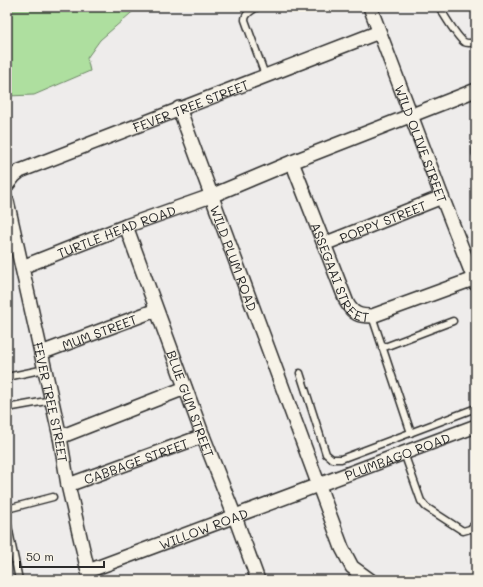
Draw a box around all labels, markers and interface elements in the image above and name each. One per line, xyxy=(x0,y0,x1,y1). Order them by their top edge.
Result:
street label: FEVER TREE STREET xyxy=(130,75,251,135)
street label: WILD OLIVE STREET xyxy=(392,82,452,205)
street label: POPPY STREET xyxy=(337,196,428,246)
street label: TURTLE HEAD ROAD xyxy=(55,201,178,261)
street label: WILD PLUM ROAD xyxy=(207,203,262,313)
street label: ASSEGAAI STREET xyxy=(308,220,370,325)
street label: MUM STREET xyxy=(59,310,139,353)
street label: FEVER TREE STREET xyxy=(30,340,73,464)
street label: BLUE GUM STREET xyxy=(164,347,219,459)
street label: PLUMBAGO ROAD xyxy=(342,428,452,483)
street label: CABBAGE STREET xyxy=(81,434,190,487)
street label: WILLOW ROAD xyxy=(157,504,250,552)
scale bar xyxy=(20,543,104,569)
text: 50 m xyxy=(26,548,54,564)

